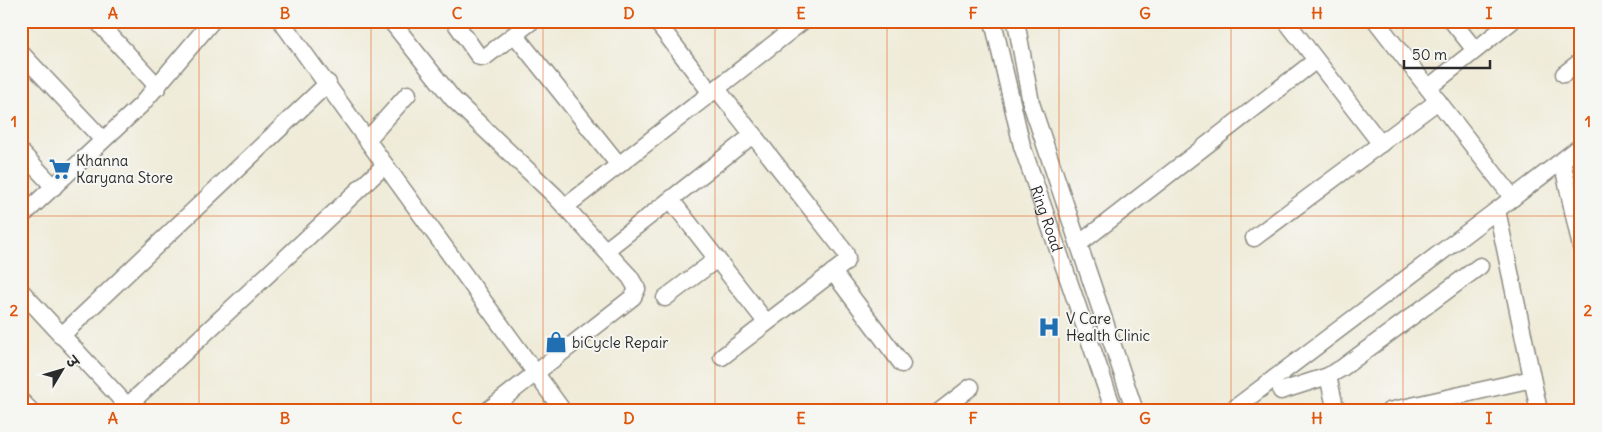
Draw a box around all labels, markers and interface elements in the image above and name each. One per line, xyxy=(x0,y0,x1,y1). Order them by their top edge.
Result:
text: A xyxy=(108,3,118,23)
text: B xyxy=(280,3,291,23)
text: C xyxy=(452,3,463,23)
text: D xyxy=(623,3,635,23)
text: E xyxy=(796,3,806,23)
text: F xyxy=(968,3,978,23)
text: G xyxy=(1139,3,1151,23)
text: H xyxy=(1311,3,1323,23)
text: I xyxy=(1486,3,1493,23)
scale bar xyxy=(1404,38,1491,70)
text: 50 m xyxy=(1412,45,1447,64)
text: 1 xyxy=(11,111,17,131)
text: 1 xyxy=(1585,111,1591,131)
place label: Khanna Karyana Store xyxy=(76,151,173,187)
supermarket icon: Khanna Karyana Store xyxy=(47,156,73,182)
street label: Ring Road xyxy=(1027,183,1067,254)
text: 2 xyxy=(10,300,19,320)
text: 2 xyxy=(1584,300,1593,320)
place label: V Care Health Clinic xyxy=(1066,309,1151,345)
hospital icon: V Care Health Clinic xyxy=(1036,314,1062,340)
shop icon: biCycle Repair xyxy=(543,329,569,355)
place label: biCycle Repair xyxy=(572,333,668,352)
north arrow xyxy=(38,344,88,394)
text: उ xyxy=(61,351,83,373)
text: A xyxy=(108,408,118,428)
text: B xyxy=(280,408,291,428)
text: C xyxy=(452,408,463,428)
text: D xyxy=(623,408,635,428)
text: E xyxy=(796,408,806,428)
text: F xyxy=(968,408,978,428)
text: G xyxy=(1139,408,1151,428)
text: H xyxy=(1311,408,1323,428)
text: I xyxy=(1486,408,1493,428)

